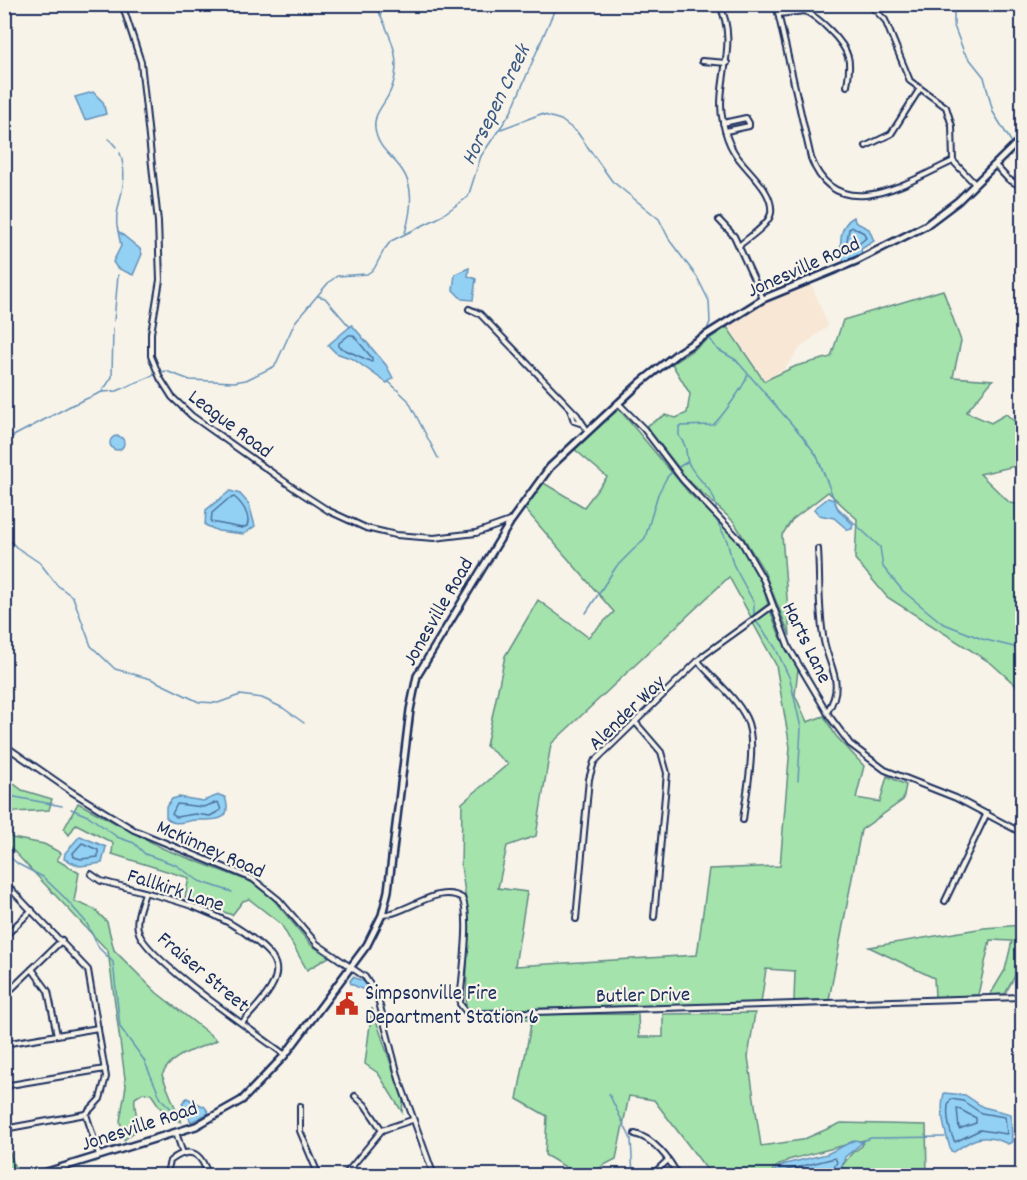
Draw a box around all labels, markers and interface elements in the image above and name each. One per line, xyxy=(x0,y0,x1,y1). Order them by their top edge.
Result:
water label: Horsepen Creek xyxy=(455,38,541,171)
street label: Jonesville Road xyxy=(743,230,865,307)
street label: League Road xyxy=(181,384,278,467)
street label: Jonesville Road xyxy=(396,553,483,672)
street label: Harts Lane xyxy=(773,598,838,689)
street label: Alender Way xyxy=(583,669,674,759)
street label: McKinney Road xyxy=(151,814,269,888)
street label: Fallkirk Lane xyxy=(123,862,227,922)
street label: Fraiser Street xyxy=(149,926,255,1021)
place label: Simpsonville Fire Department Station 6 xyxy=(365,980,539,1034)
street label: Butler Drive xyxy=(596,981,690,1013)
public building icon: Simpsonville Fire Department Station 6 xyxy=(334,991,360,1017)
street label: Jonesville Road xyxy=(78,1095,202,1161)

